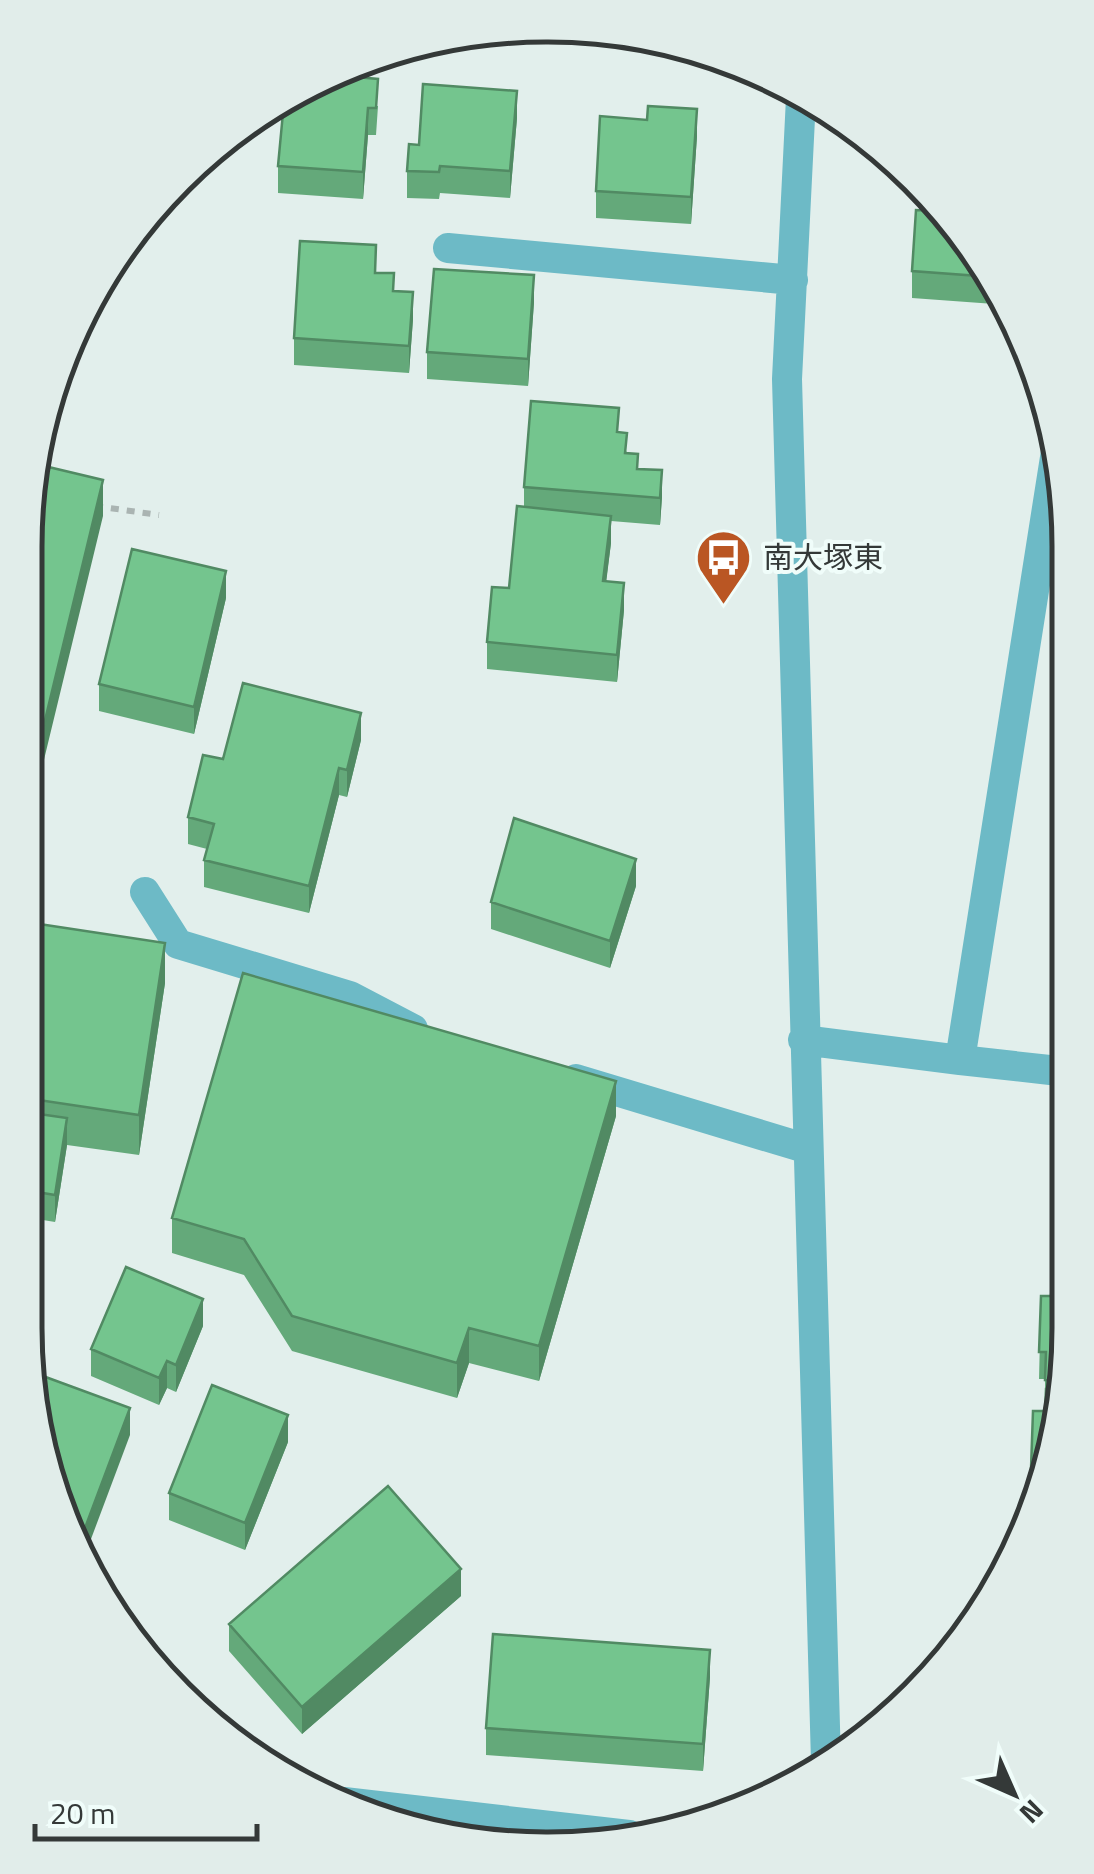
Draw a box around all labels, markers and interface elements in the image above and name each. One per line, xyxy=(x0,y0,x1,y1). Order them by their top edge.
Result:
bus stop icon: 南大塚東 xyxy=(694,527,754,606)
place label: 南大塚東 xyxy=(763,534,883,580)
north arrow xyxy=(964,1744,1064,1844)
scale bar xyxy=(35,1779,258,1841)
text: 20 m xyxy=(50,1790,115,1836)
text: N xyxy=(1010,1790,1054,1834)

